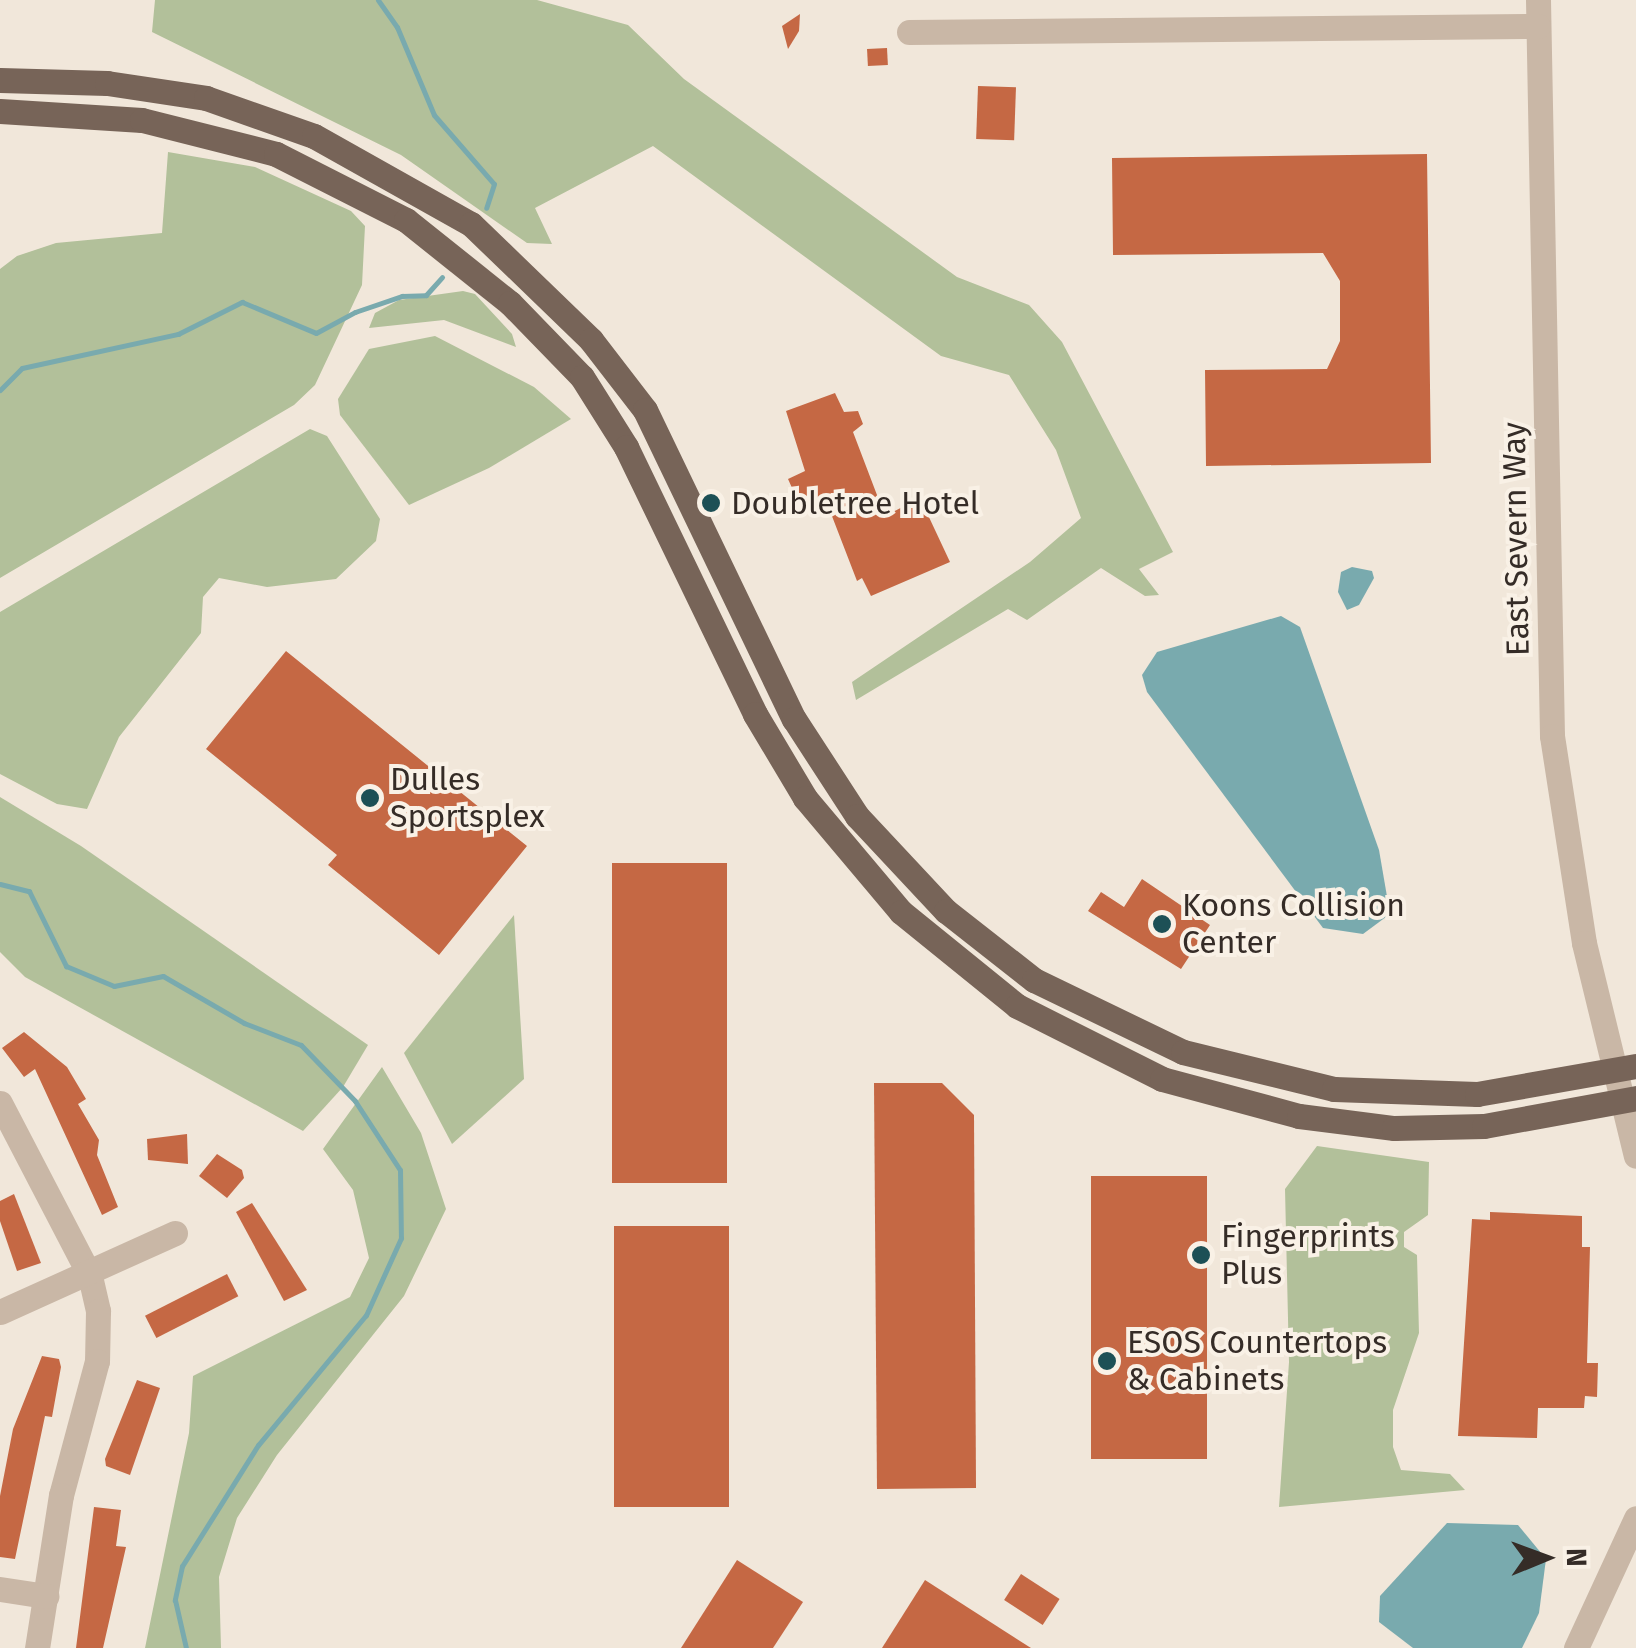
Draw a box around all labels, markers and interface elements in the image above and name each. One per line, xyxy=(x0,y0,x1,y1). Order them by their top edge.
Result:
street label: East Severn Way xyxy=(1495,422,1537,656)
place label: Doubletree Hotel xyxy=(731,484,979,522)
marker: Doubletree Hotel xyxy=(700,492,722,514)
place label: Dulles Sportsplex xyxy=(390,761,545,836)
marker: Dulles Sportsplex xyxy=(359,787,381,809)
place label: Koons Collision Center xyxy=(1182,887,1405,962)
marker: Koons Collision Center xyxy=(1151,913,1173,935)
place label: Fingerprints Plus xyxy=(1221,1218,1395,1293)
marker: Fingerprints Plus xyxy=(1190,1244,1212,1266)
place label: ESOS Countertops & Cabinets xyxy=(1127,1324,1387,1399)
marker: ESOS Countertops & Cabinets xyxy=(1096,1350,1118,1372)
north arrow xyxy=(1496,1508,1596,1608)
text: N xyxy=(1560,1548,1593,1567)

